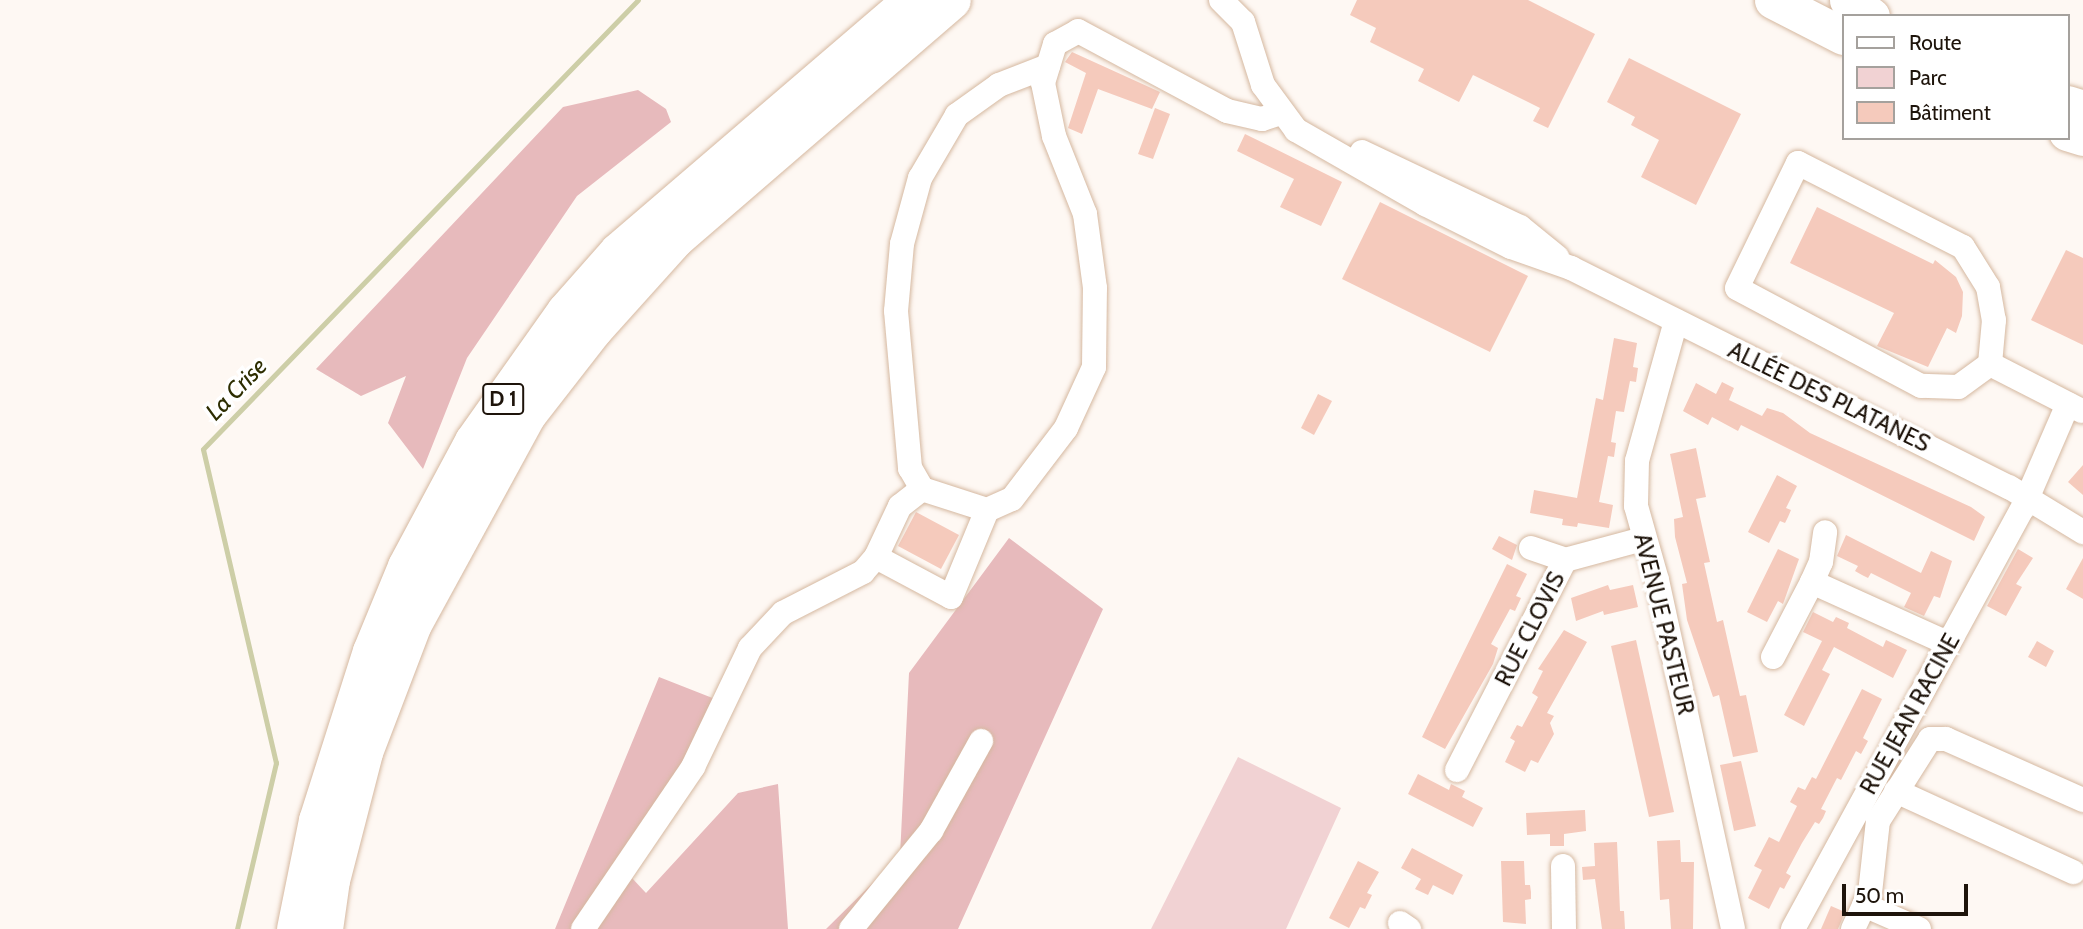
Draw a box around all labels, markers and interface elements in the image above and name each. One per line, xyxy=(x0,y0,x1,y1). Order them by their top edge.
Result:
legend xyxy=(1842,14,2069,140)
text: Route xyxy=(1909,30,1962,55)
text: Parc xyxy=(1909,65,1947,90)
text: Bâtiment xyxy=(1909,100,1991,125)
street label: ALLÉE DES PLATANES xyxy=(1724,336,1934,458)
water label: La Crise xyxy=(199,352,273,426)
road number: D 1 xyxy=(482,382,524,416)
street label: AVENUE PASTEUR xyxy=(1628,530,1700,718)
street label: RUE CLOVIS xyxy=(1489,567,1571,691)
street label: RUE JEAN RACINE xyxy=(1854,629,1966,799)
scale bar xyxy=(1845,870,1971,914)
text: 50 m xyxy=(1855,883,1904,908)

